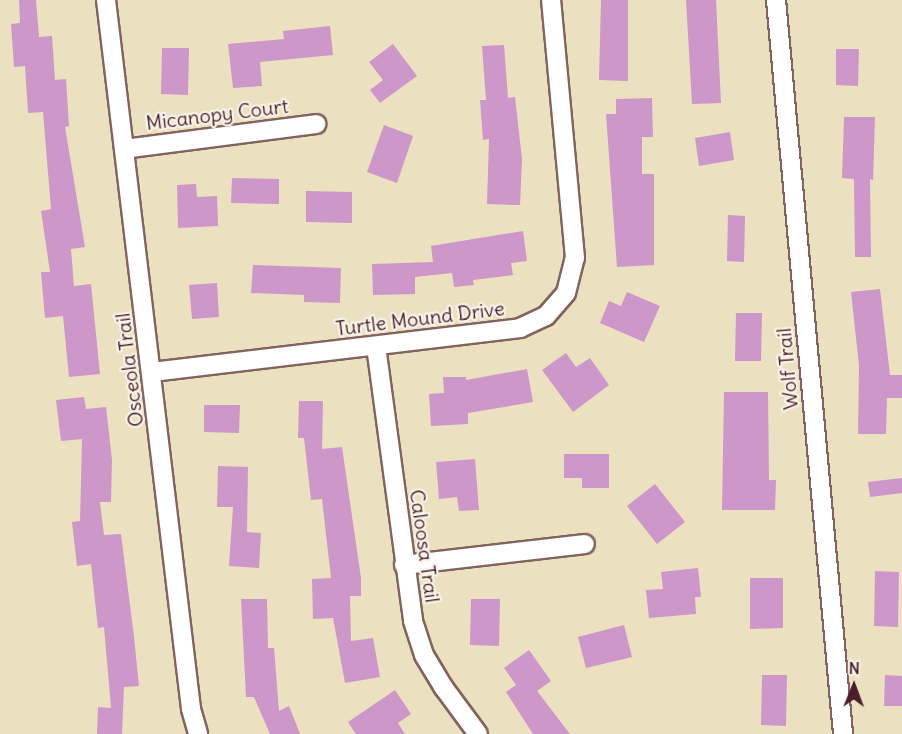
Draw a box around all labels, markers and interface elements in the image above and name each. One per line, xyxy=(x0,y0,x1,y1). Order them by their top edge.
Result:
street label: Micanopy Court xyxy=(144,93,290,135)
street label: Turtle Mound Drive xyxy=(334,296,506,340)
street label: Osceola Trail xyxy=(110,312,148,428)
street label: Wolf Trail xyxy=(771,327,803,411)
street label: Caloosa Trail xyxy=(405,488,445,604)
north arrow xyxy=(824,656,884,716)
text: N xyxy=(849,658,860,678)

